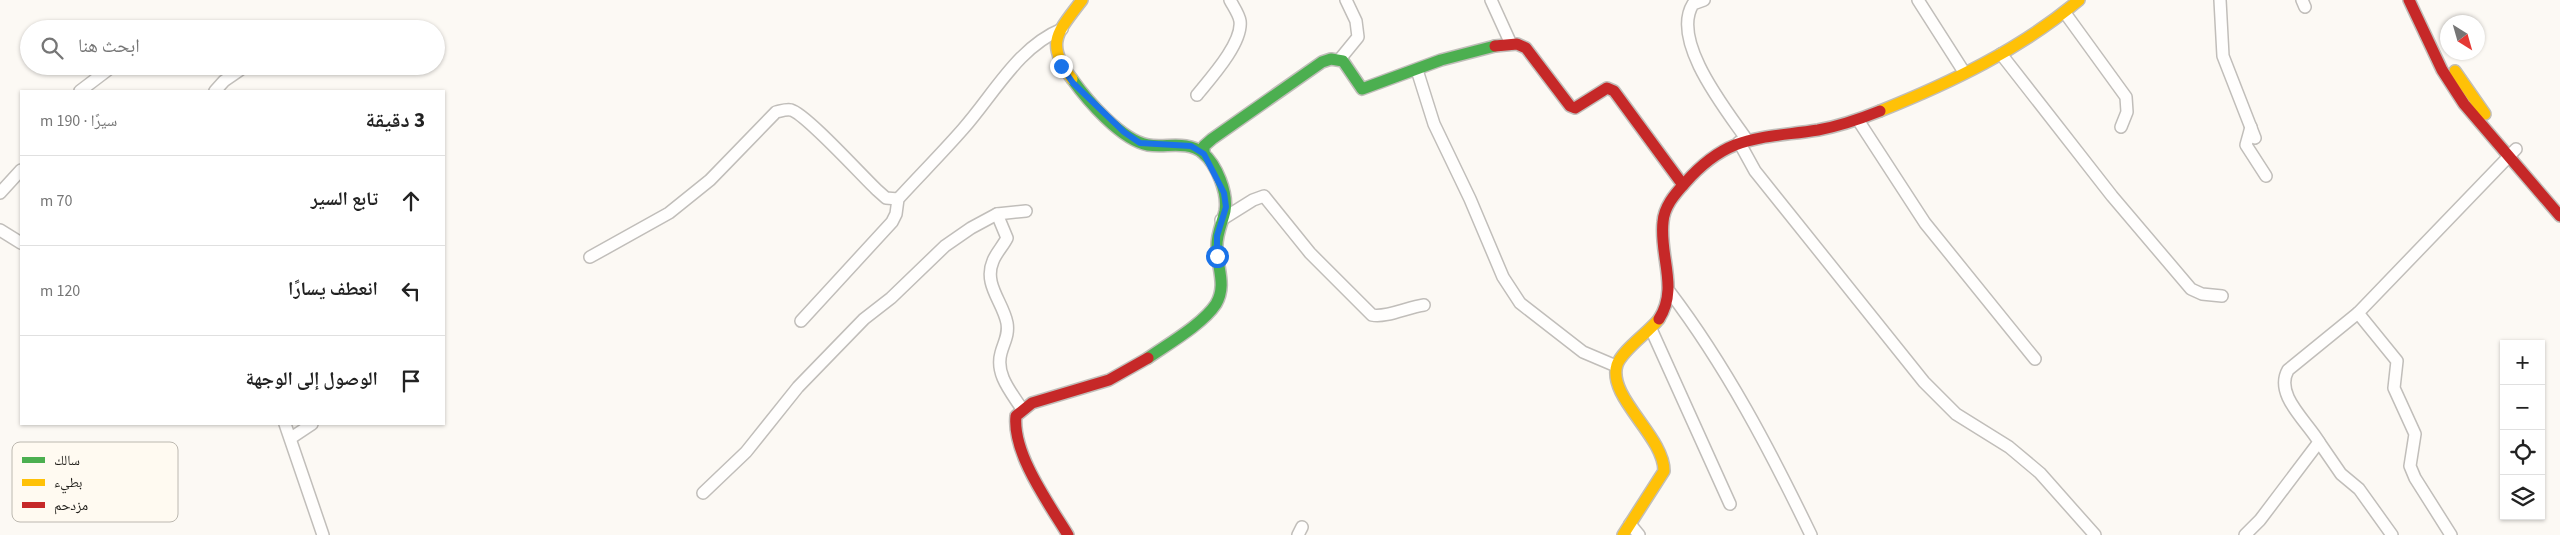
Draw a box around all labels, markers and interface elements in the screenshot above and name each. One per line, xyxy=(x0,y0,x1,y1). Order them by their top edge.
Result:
north arrow xyxy=(2440,15,2485,60)
search box xyxy=(20,20,445,75)
text: ابحث هنا xyxy=(78,33,140,60)
icon: search xyxy=(38,34,66,62)
route end xyxy=(1050,55,1073,78)
text: 3 دقيقة xyxy=(366,105,425,135)
text: سيرًا · 190 m xyxy=(40,110,117,132)
text: تابع السير xyxy=(311,186,378,213)
icon: ahead xyxy=(397,187,425,215)
text: 70 m xyxy=(40,190,72,212)
route start xyxy=(1206,245,1229,268)
text: انعطف يسارًا xyxy=(288,276,378,303)
icon: left xyxy=(397,277,425,305)
text: 120 m xyxy=(40,280,80,302)
map controls xyxy=(2500,340,2545,520)
button: + xyxy=(2500,340,2545,385)
text: الوصول إلى الوجهة xyxy=(245,366,378,393)
icon: arrive xyxy=(397,367,425,395)
button: − xyxy=(2500,385,2545,430)
button: locate xyxy=(2500,430,2545,475)
legend xyxy=(12,442,178,522)
text: سالك xyxy=(54,451,80,471)
text: بطيء xyxy=(54,473,83,494)
button: layers xyxy=(2500,475,2545,520)
text: مزدحم xyxy=(54,496,88,516)

